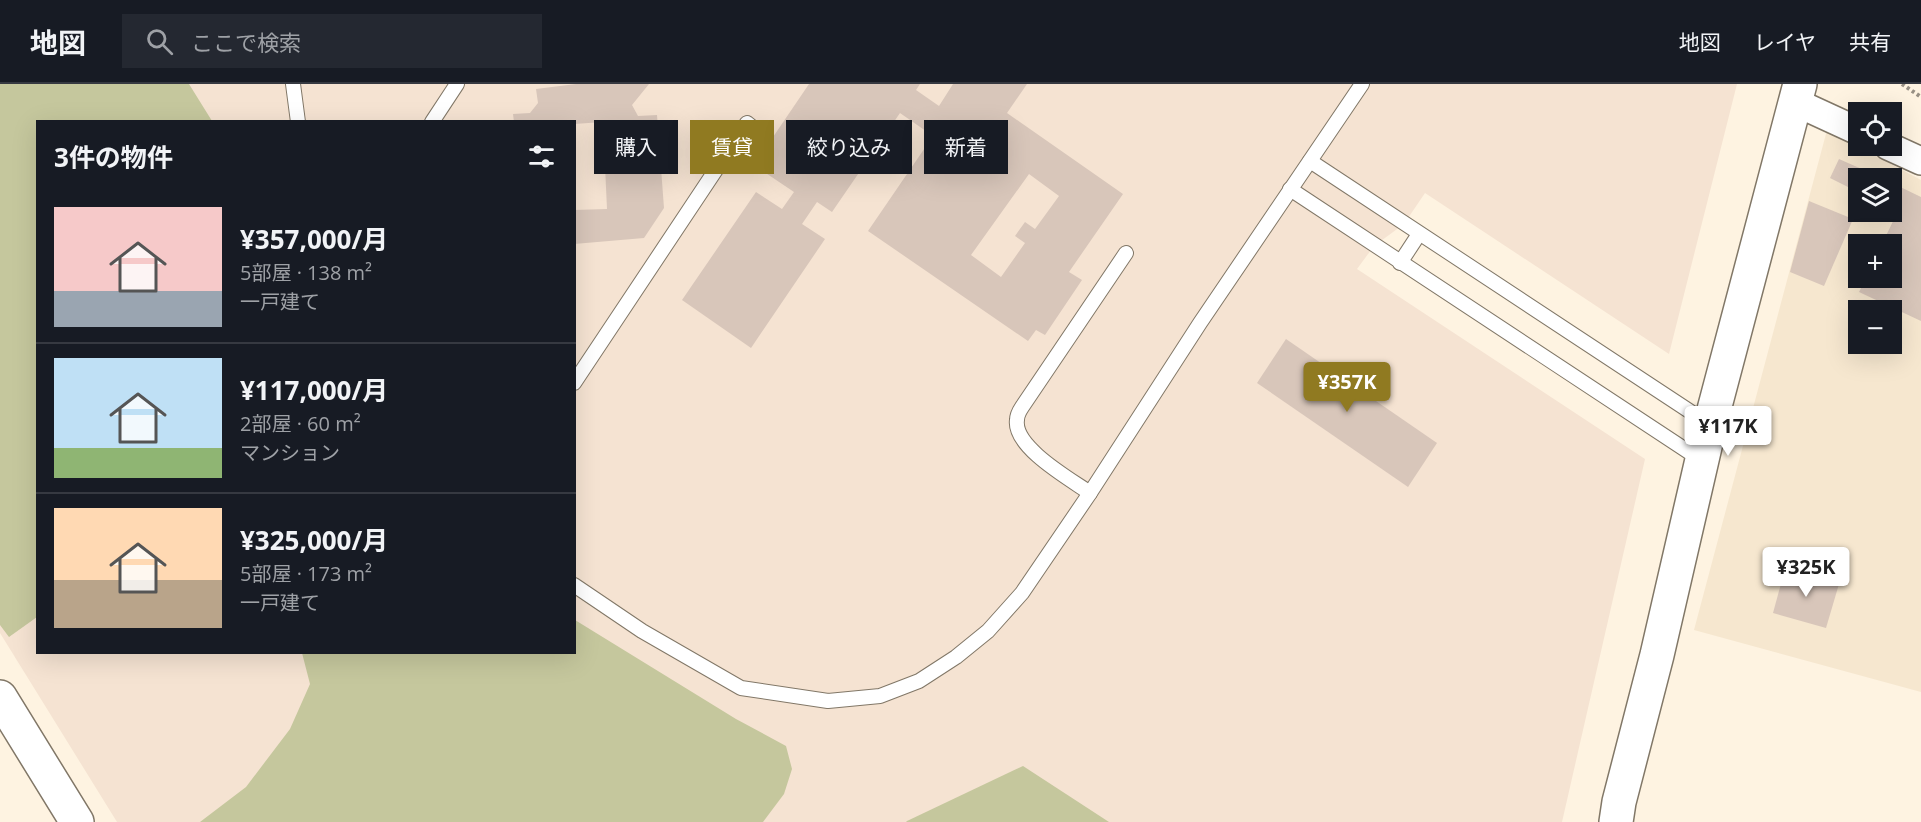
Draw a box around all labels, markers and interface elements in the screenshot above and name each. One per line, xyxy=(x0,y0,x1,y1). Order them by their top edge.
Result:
search box xyxy=(122,14,542,68)
text: 地図 xyxy=(30,23,86,61)
icon: search xyxy=(143,25,176,58)
text: ここで検索 xyxy=(191,27,301,57)
text: 地図 xyxy=(1679,28,1721,56)
text: レイヤ xyxy=(1754,28,1816,56)
text: 共有 xyxy=(1849,28,1891,56)
map controls xyxy=(1848,102,1902,354)
button: locate xyxy=(1848,102,1902,156)
chip: 購入 xyxy=(594,120,678,174)
chip: 賃貸 xyxy=(690,120,774,174)
chip: 絞り込み xyxy=(786,120,912,174)
chip: 新着 xyxy=(924,120,1008,174)
text: 3件の物件 xyxy=(54,139,173,175)
icon: filters xyxy=(525,140,558,173)
button: layers xyxy=(1848,168,1902,222)
text: ¥357,000/月 xyxy=(240,221,388,257)
icon: home xyxy=(102,231,174,303)
button: + xyxy=(1848,234,1902,288)
text: 5部屋 · 138 m² xyxy=(240,259,372,286)
text: 一戸建て xyxy=(240,288,320,315)
button: − xyxy=(1848,300,1902,354)
pin: ¥357K xyxy=(1305,362,1389,413)
text: ¥357K xyxy=(1317,368,1377,395)
text: ¥117,000/月 xyxy=(240,372,388,408)
icon: home xyxy=(102,382,174,454)
pin: ¥117K xyxy=(1686,406,1770,457)
text: 2部屋 · 60 m² xyxy=(240,410,361,437)
text: ¥117K xyxy=(1698,412,1758,439)
text: マンション xyxy=(240,439,340,466)
text: ¥325,000/月 xyxy=(240,522,388,558)
icon: home xyxy=(102,532,174,604)
pin: ¥325K xyxy=(1764,547,1848,598)
text: ¥325K xyxy=(1776,553,1836,580)
text: 5部屋 · 173 m² xyxy=(240,560,372,587)
text: 一戸建て xyxy=(240,589,320,616)

